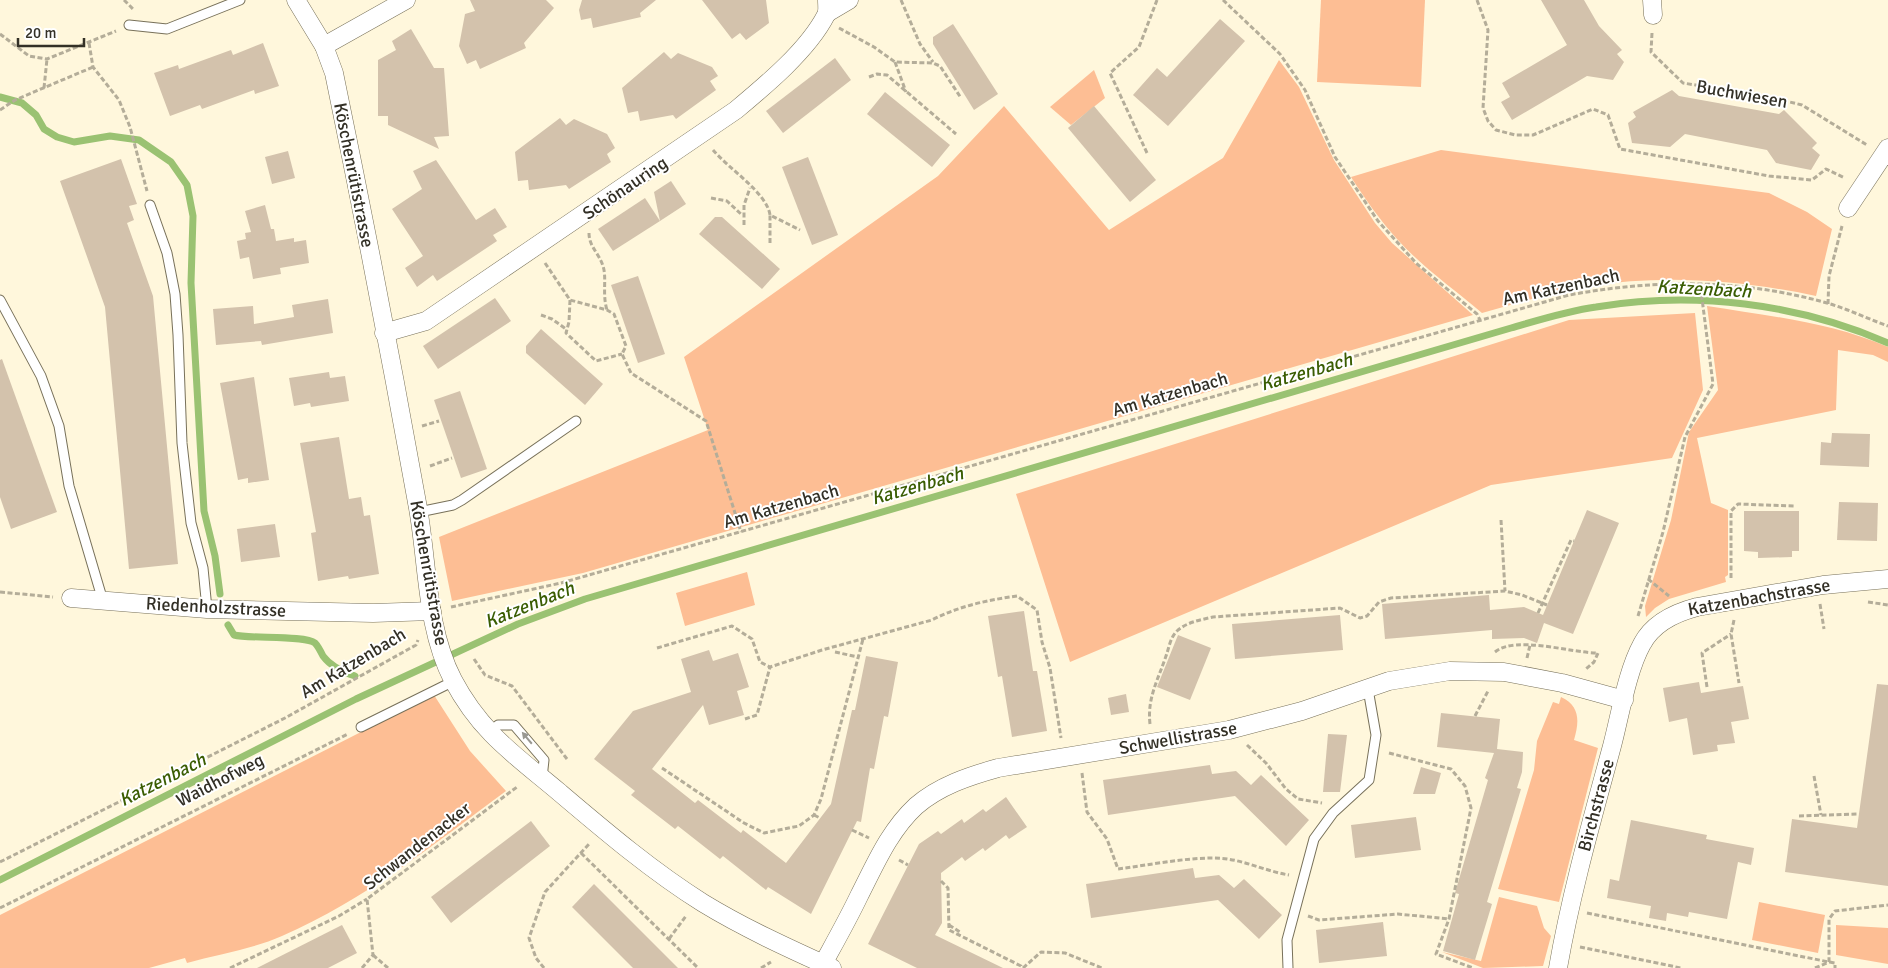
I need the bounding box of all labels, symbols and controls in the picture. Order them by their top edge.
scale bar [18,15,84,47]
text: 20 m [25,24,56,42]
street label: Buchwiesen [1695,75,1789,113]
street label: Köschenrütistrasse [329,101,379,249]
street label: Schönauring [578,152,672,224]
street label: Am Katzenbach [1501,264,1621,310]
water label: Katzenbach [1656,275,1752,303]
water label: Katzenbach [1257,347,1356,397]
street label: Am Katzenbach [1110,367,1230,421]
water label: Katzenbach [868,461,967,511]
street label: Am Katzenbach [721,479,841,533]
street label: Köschenrütistrasse [405,499,453,647]
street label: Katzenbachstrasse [1686,574,1832,620]
water label: Katzenbach [481,576,578,634]
street label: Riedenholzstrasse [145,592,287,622]
street label: Am Katzenbach [296,623,410,703]
street label: Schwellistrasse [1117,717,1239,759]
one-way arrow [522,732,533,745]
water label: Katzenbach [115,747,211,812]
street label: Waidhofweg [173,749,267,811]
street label: Birchstrasse [1573,756,1619,854]
street label: Schwandenacker [359,797,475,895]

